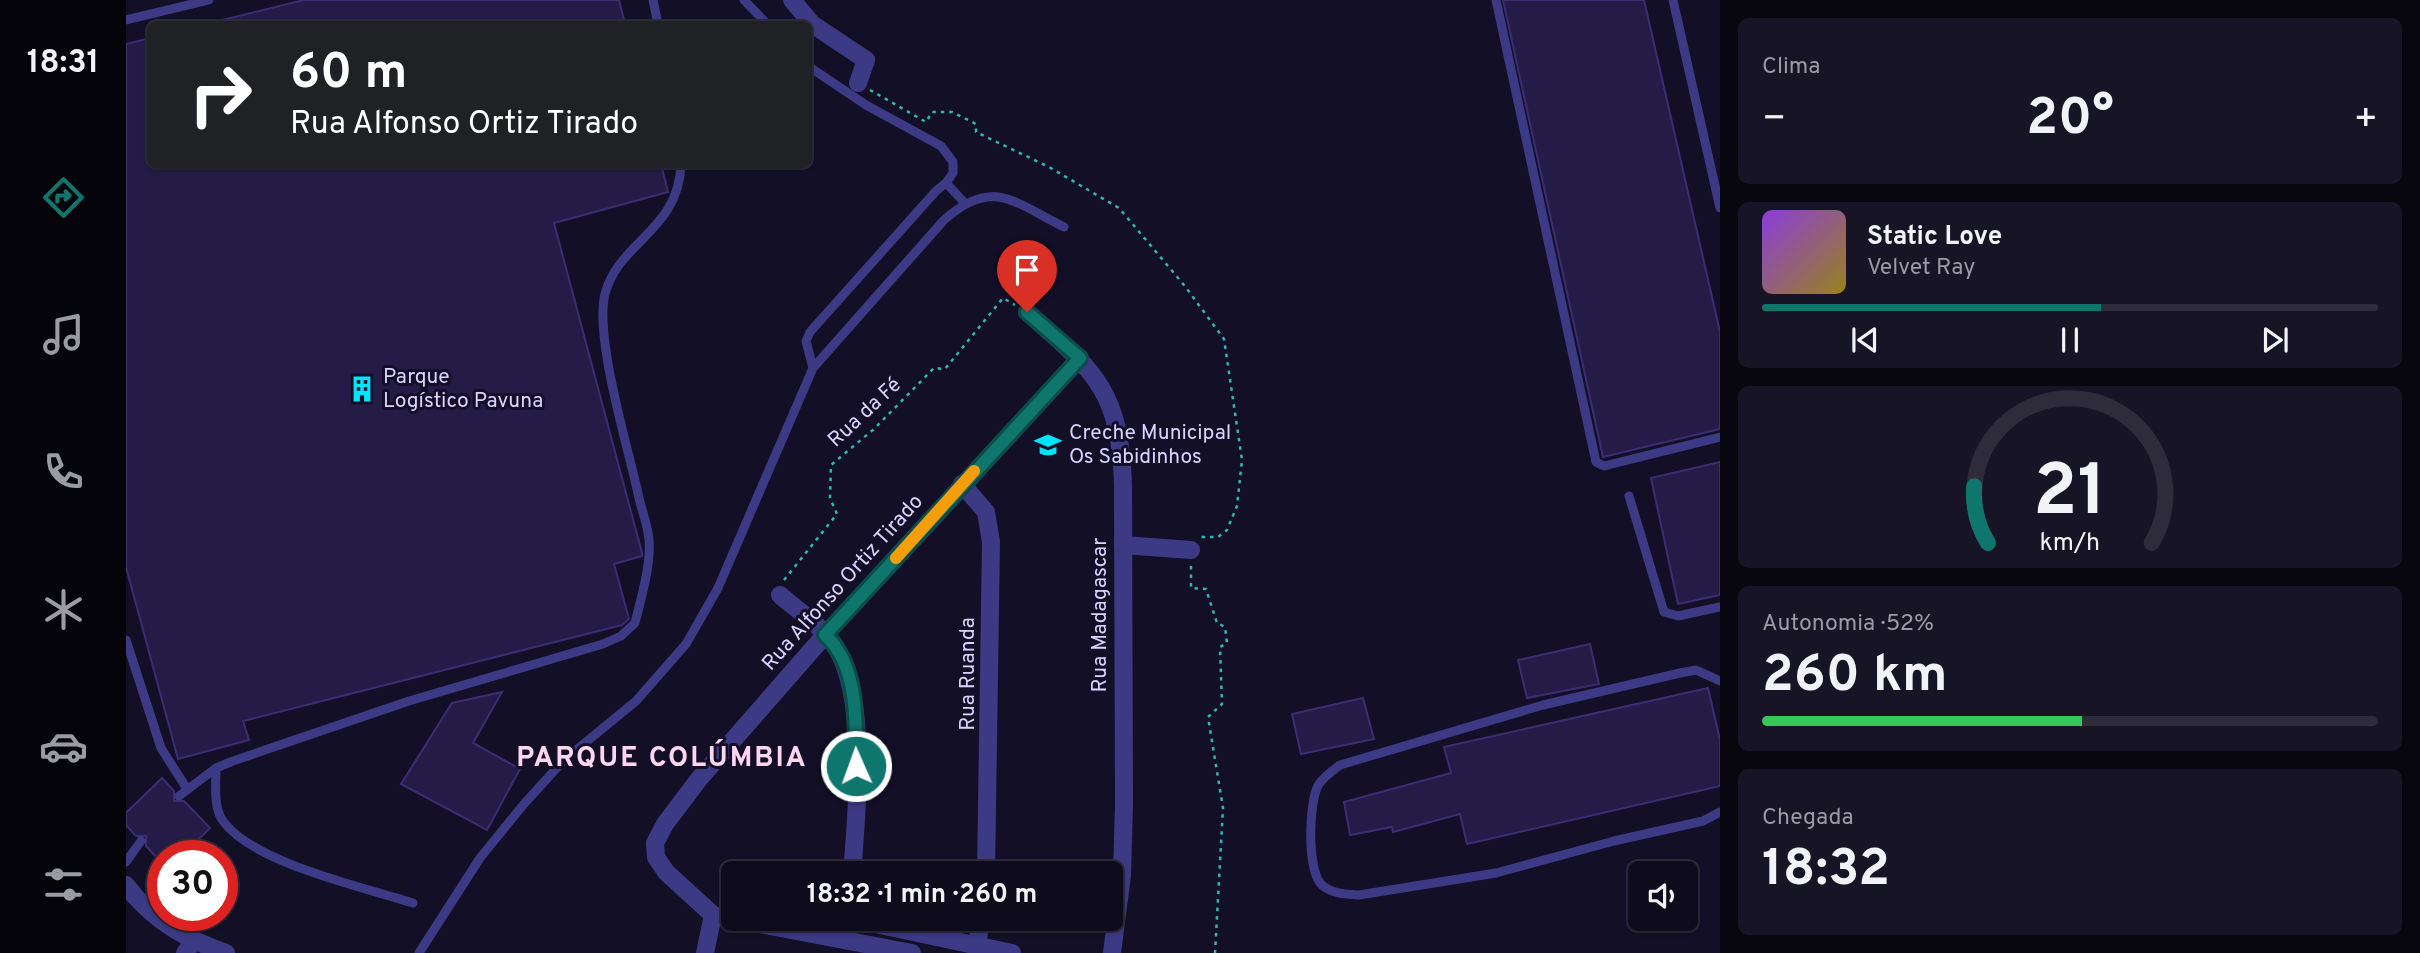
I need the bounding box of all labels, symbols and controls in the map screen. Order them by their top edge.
text: 18:31 [27,44,99,84]
text: 60 m [290,44,408,106]
icon: right [175,49,266,140]
text: Clima [1762,53,1820,82]
text: 20° [2026,87,2114,153]
text: − [1762,96,1787,145]
text: + [2353,96,2378,145]
text: Rua Alfonso Ortiz Tirado [290,105,638,145]
icon: directions [39,173,88,222]
text: Static Love [1867,221,2002,254]
pin [997,240,1057,312]
icon: arrive [1008,251,1046,289]
text: Velvet Ray [1867,254,1975,283]
icon: music [39,310,88,359]
icon: previous [1846,321,1884,359]
icon: pause [2051,321,2089,359]
icon: next [2256,321,2294,359]
place label: Parque Logístico Pavuna [383,364,543,415]
street label: Rua da Fé [823,372,907,454]
building icon: Parque Logístico Pavuna [347,374,377,404]
place label: Creche Municipal Os Sabidinhos [1069,420,1231,471]
school or university icon: Creche Municipal Os Sabidinhos [1033,430,1063,460]
icon: phone [39,447,88,496]
text: 21 [2033,449,2107,541]
street label: Rua Alfonso Ortiz Tirado [757,489,929,677]
text: km/h [2040,527,2100,559]
street label: Rua Madagascar [1087,538,1114,692]
icon: climate [39,585,88,634]
text: Autonomia · 52% [1762,610,1934,639]
street label: Rua Ruanda [955,617,982,731]
text: 260 km [1762,644,1948,710]
icon: car [39,722,88,771]
position arrow [819,729,893,803]
district label: PARQUE COLÚMBIA [516,739,808,777]
text: Chegada [1762,804,1854,833]
text: 18:32 [1762,838,1890,904]
speed limit sign: 30 [147,840,238,931]
icon: filters [39,860,88,909]
map controls [1628,861,1698,931]
button: sound [1628,861,1698,931]
text: 18:32 · 1 min · 260 m [807,879,1037,912]

